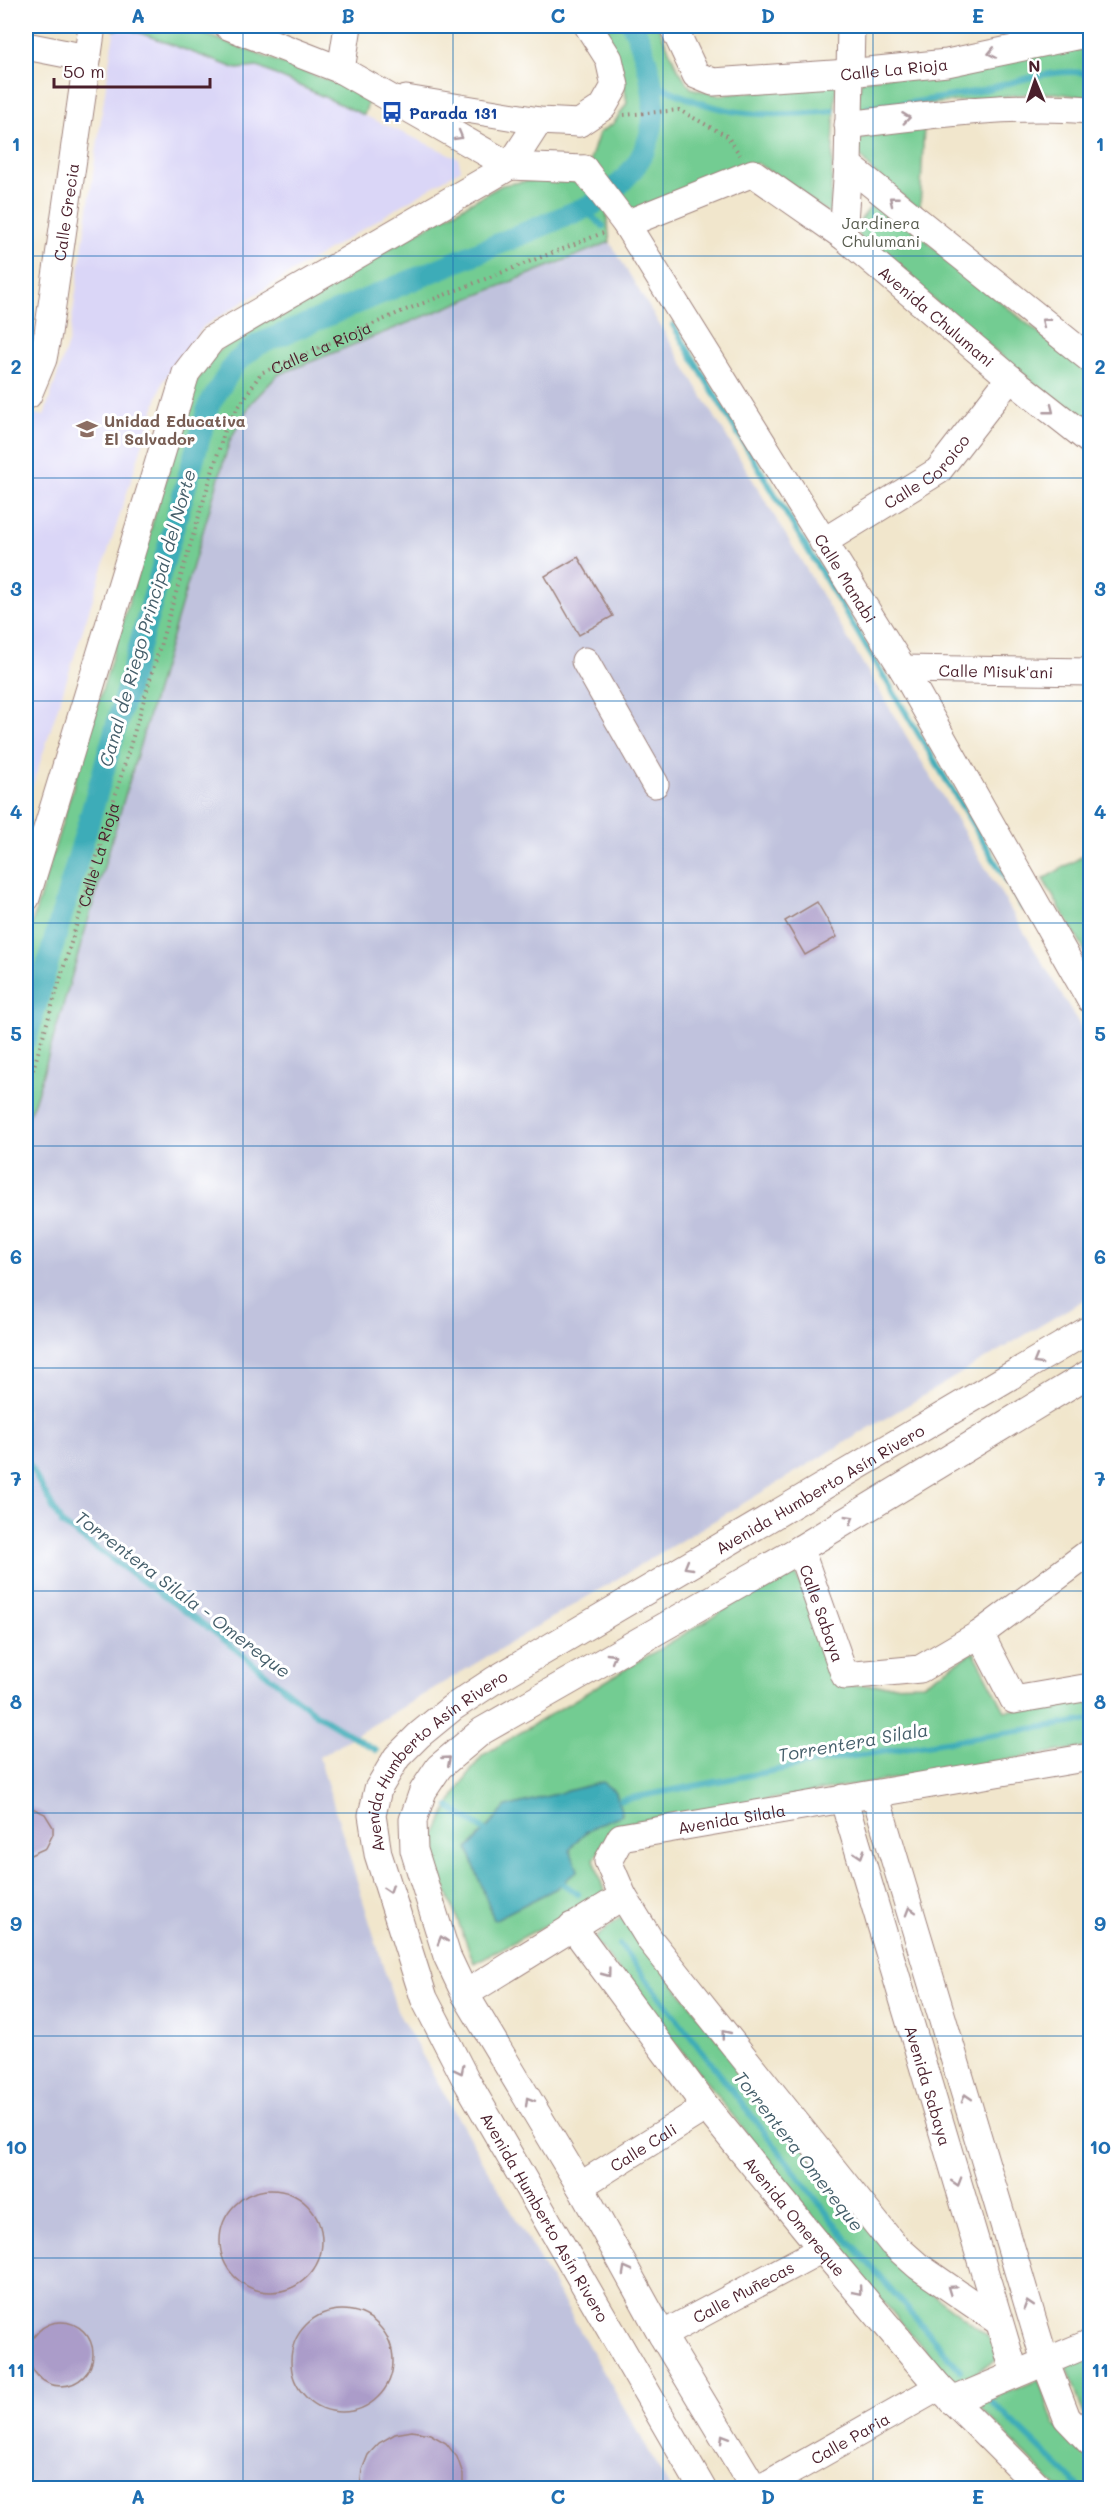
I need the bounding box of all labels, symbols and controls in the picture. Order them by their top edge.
text: A [131,2,145,28]
text: B [341,2,355,28]
text: C [551,2,566,28]
text: D [761,2,775,28]
text: E [972,2,984,28]
one-way arrow [987,46,997,59]
scale bar [54,51,210,89]
north arrow [1005,51,1065,111]
street label: Calle La Rioja [839,52,949,84]
text: N [1028,55,1041,76]
text: 50 m [63,59,105,83]
bus stop icon: Parada 131 [380,100,404,124]
place label: Parada 131 [409,102,497,123]
one-way arrow [902,112,911,125]
one-way arrow [453,129,463,141]
text: 1 [12,130,20,156]
text: 1 [1096,130,1104,156]
street label: Calle Grecia [48,162,83,262]
one-way arrow [888,197,899,208]
park label: Jardinera Chulumani [842,212,920,251]
street label: Avenida Chulumani [875,261,999,371]
street label: Calle La Rioja [267,316,374,378]
one-way arrow [1041,319,1052,330]
text: 2 [10,353,22,379]
text: 2 [1094,353,1106,379]
one-way arrow [1044,402,1055,413]
place label: Unidad Educativa El Salvador [104,410,246,449]
school or university icon: Unidad Educativa El Salvador [75,417,99,441]
street label: Calle Coroico [879,430,973,513]
water label: Canal de Riego Principal del Norte [93,467,201,769]
street label: Calle Manabi [811,529,882,626]
text: 3 [10,575,22,601]
text: 3 [1094,575,1106,601]
street label: Calle Misuk'ani [939,659,1053,682]
text: 4 [10,798,23,824]
text: 4 [1094,798,1107,824]
street label: Calle La Rioja [72,800,123,909]
text: 5 [10,1020,22,1046]
text: 5 [1094,1020,1106,1046]
text: 6 [10,1243,22,1269]
text: 6 [1094,1243,1106,1269]
one-way arrow [1033,1353,1043,1365]
street label: Avenida Humberto Asín Rivero [711,1419,928,1558]
text: 7 [10,1465,22,1491]
text: 7 [1094,1465,1106,1491]
water label: Torrentera Silala - Omereque [71,1505,295,1683]
one-way arrow [844,1514,854,1526]
one-way arrow [684,1559,694,1570]
street label: Calle Sabaya [796,1562,850,1665]
one-way arrow [606,1653,616,1664]
street label: Avenida Humberto Asín Rivero [362,1665,511,1854]
text: 8 [10,1688,22,1714]
text: 8 [1094,1688,1106,1714]
water label: Torrentera Silala [776,1717,930,1767]
one-way arrow [440,1756,451,1767]
street label: Avenida Silala [676,1799,787,1838]
one-way arrow [853,1848,865,1859]
one-way arrow [382,1883,394,1894]
one-way arrow [905,1907,917,1917]
text: 9 [10,1910,22,1936]
text: 9 [1094,1910,1106,1936]
one-way arrow [437,1935,449,1946]
one-way arrow [600,1967,611,1978]
street label: Avenida Sabaya [901,2023,957,2148]
one-way arrow [722,2030,733,2041]
one-way arrow [453,2063,465,2074]
water label: Torrentera Omereque [729,2066,869,2236]
one-way arrow [961,2093,973,2104]
one-way arrow [524,2097,536,2107]
street label: Avenida Humberto Asín Rivero [476,2109,614,2325]
street label: Calle Cali [605,2118,680,2175]
text: 10 [5,2133,27,2159]
text: 10 [1089,2133,1111,2159]
street label: Avenida Omereque [740,2152,851,2280]
one-way arrow [950,2176,962,2187]
street label: Calle Muñecas [689,2256,797,2327]
one-way arrow [622,2265,633,2276]
one-way arrow [851,2284,862,2295]
one-way arrow [946,2285,957,2296]
one-way arrow [1023,2300,1035,2311]
text: 11 [7,2356,25,2382]
text: 11 [1091,2356,1109,2382]
street label: Calle Paria [807,2407,893,2468]
one-way arrow [719,2434,731,2444]
text: A [131,2483,145,2509]
text: B [341,2483,355,2509]
text: C [551,2483,566,2509]
text: D [761,2483,775,2509]
text: E [972,2483,984,2509]

